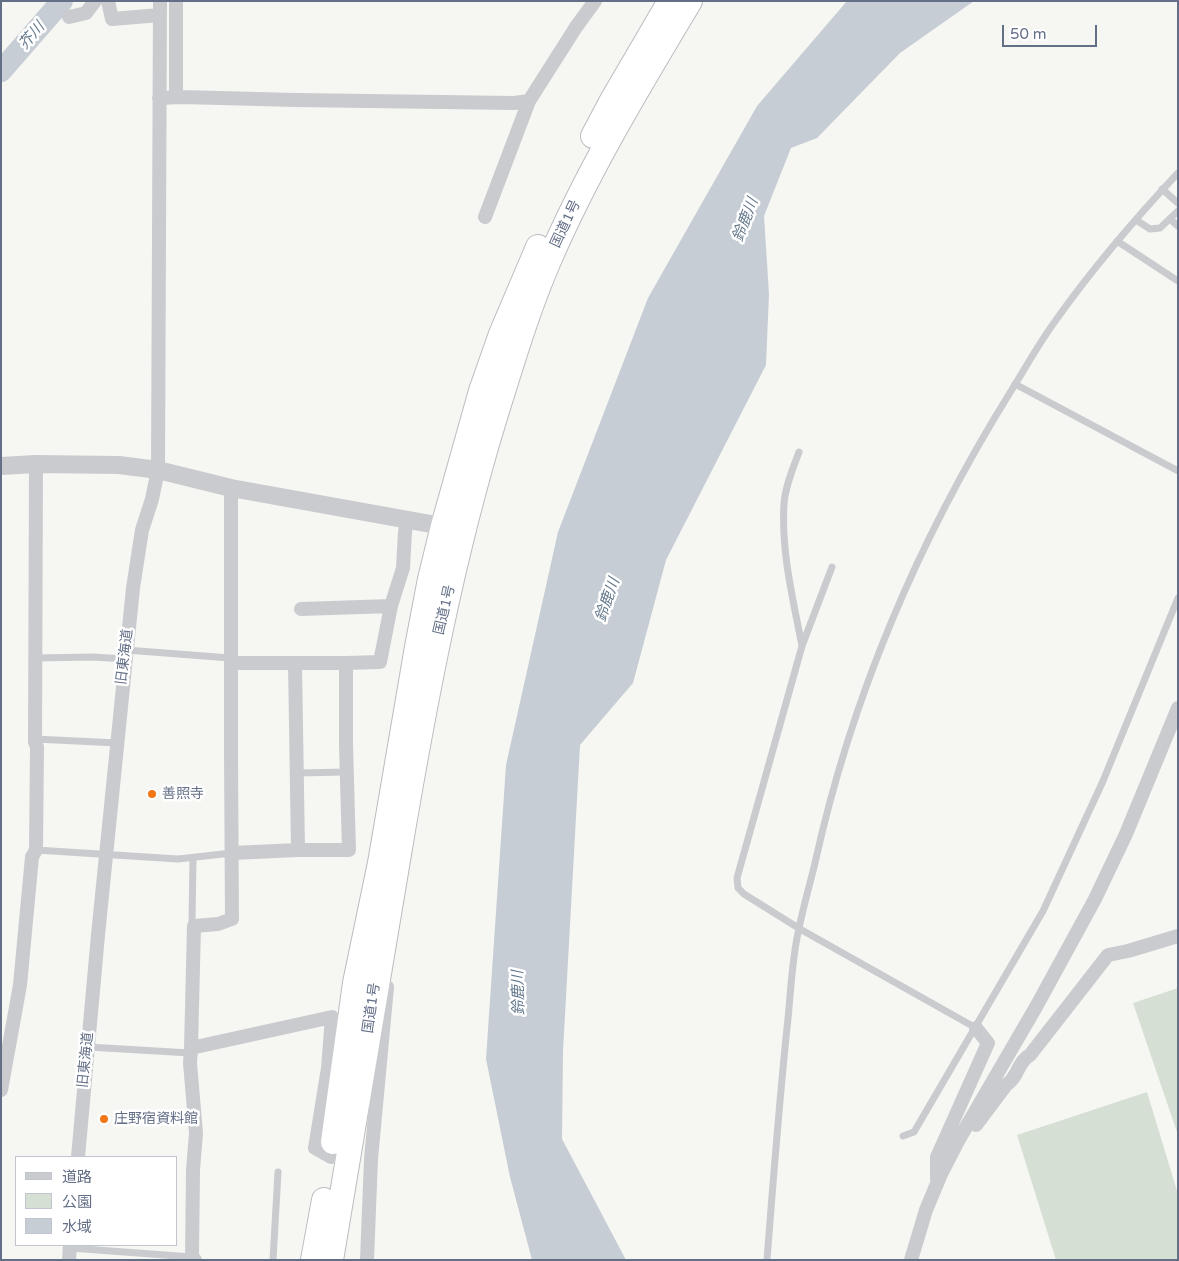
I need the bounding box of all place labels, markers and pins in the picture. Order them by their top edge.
place label: 善照寺 [162,786,204,802]
marker: 善照寺 [146,788,158,800]
place label: 庄野宿資料館 [114,1111,198,1127]
marker: 庄野宿資料館 [98,1113,110,1125]

